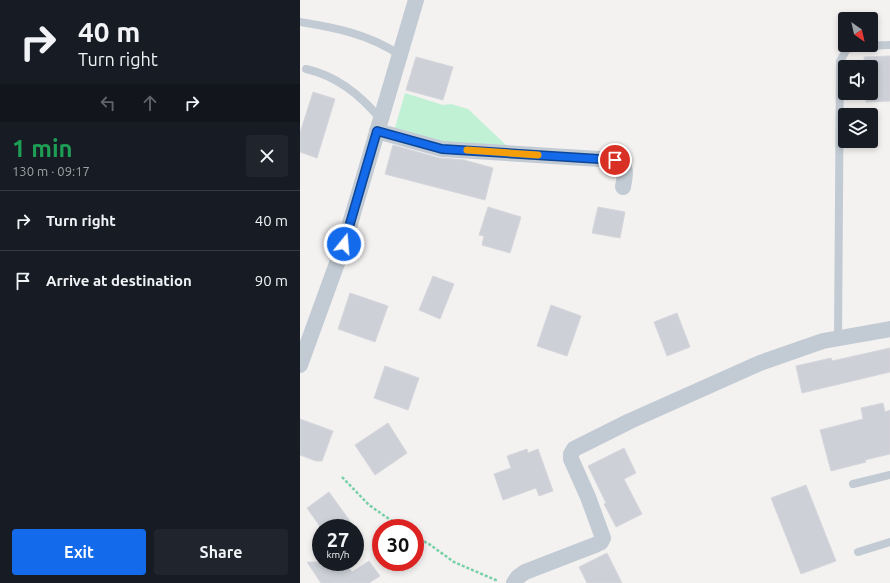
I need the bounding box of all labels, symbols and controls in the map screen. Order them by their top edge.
north arrow [838,12,878,52]
map controls [838,12,878,148]
icon: right [12,16,64,68]
text: 40 m [78,16,140,47]
text: Turn right [78,49,158,69]
button: sound [838,60,878,100]
icon: left [97,92,119,114]
icon: ahead [139,92,161,114]
icon: right [181,92,203,114]
button: layers [838,108,878,148]
text: 1 min [12,135,73,162]
button: close [246,135,288,177]
pin [598,143,632,177]
icon: arrive [604,149,626,171]
text: 130 m · 09:17 [12,164,90,178]
icon: right [12,210,34,232]
text: Turn right [46,212,116,229]
text: 40 m [255,212,288,229]
position arrow [323,223,365,265]
icon: arrive [12,270,34,292]
text: Arrive at destination [46,272,192,289]
text: 90 m [255,272,288,289]
speed limit sign: 30 [372,519,424,571]
text: 27 [327,528,349,551]
button: Exit [12,529,146,575]
button: Share [154,529,288,575]
text: km/h [326,549,350,560]

